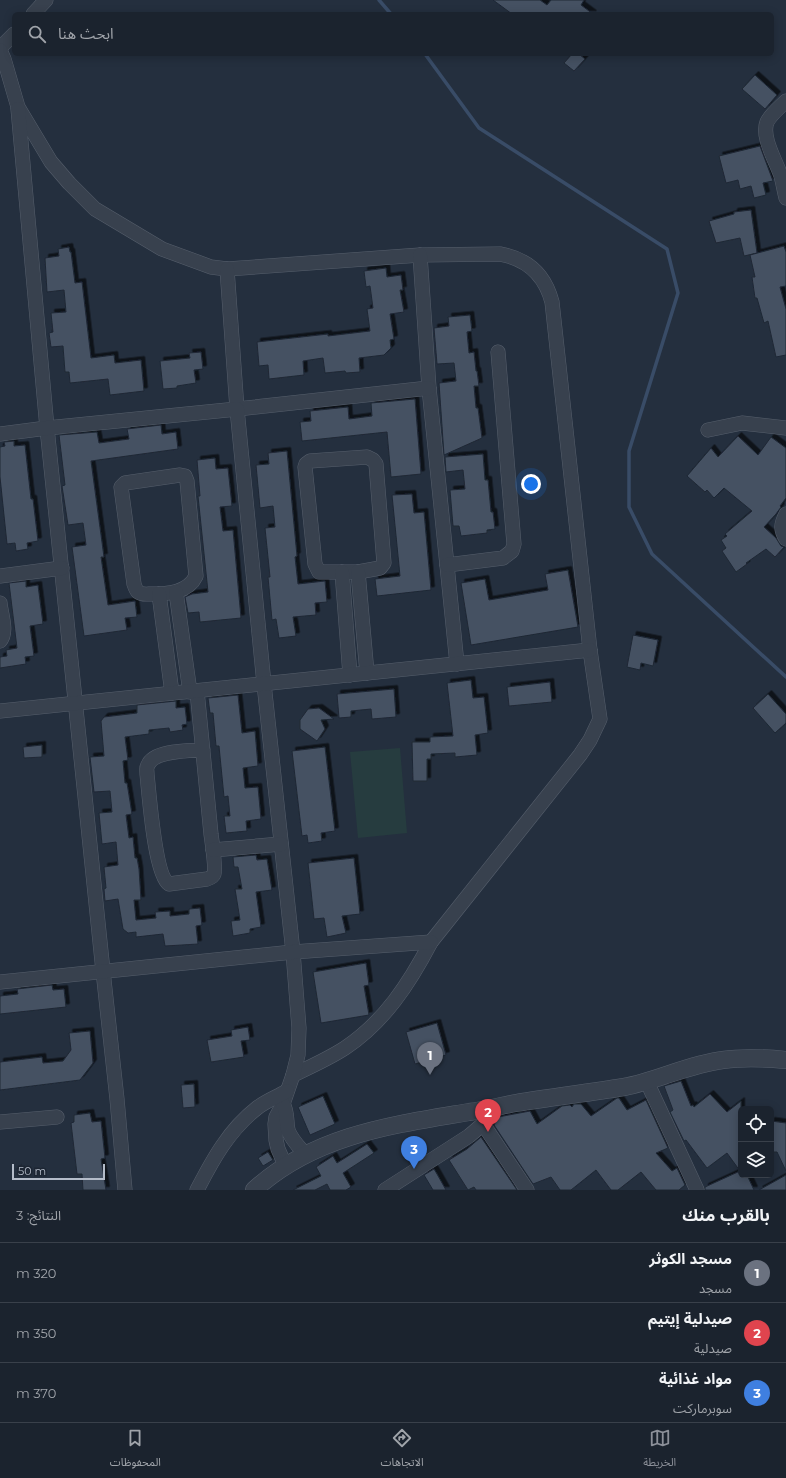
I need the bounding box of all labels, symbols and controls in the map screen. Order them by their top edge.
search box [12,12,774,56]
icon: search [26,23,48,45]
text: ابحث هنا [58,24,114,43]
your location [521,474,541,494]
pin: 1 [417,1042,443,1075]
pin: 2 [475,1099,501,1132]
map controls [738,1106,774,1178]
button: locate [738,1106,774,1142]
pin: 3 [401,1136,427,1169]
button: layers [738,1142,774,1178]
scale bar [12,1162,105,1181]
text: 50 m [18,1164,46,1178]
text: بالقرب منك [682,1205,770,1225]
text: النتائج: 3 [16,1207,61,1223]
text: مسجد الكوثر [649,1249,732,1268]
text: 320 m [16,1265,56,1281]
text: 1 [754,1265,760,1281]
text: مسجد [699,1280,732,1296]
text: صيدلية إيتيم [648,1309,732,1328]
text: 350 m [16,1325,56,1341]
text: 2 [753,1325,761,1341]
text: صيدلية [694,1340,732,1356]
text: مواد غذائية [659,1369,732,1388]
text: 370 m [16,1385,56,1401]
text: 3 [753,1385,761,1401]
text: سوبرماركت [673,1400,732,1416]
tab: المحفوظات [110,1427,161,1474]
tab: الاتجاهات [381,1427,424,1474]
tab: الخريطة [643,1427,676,1474]

